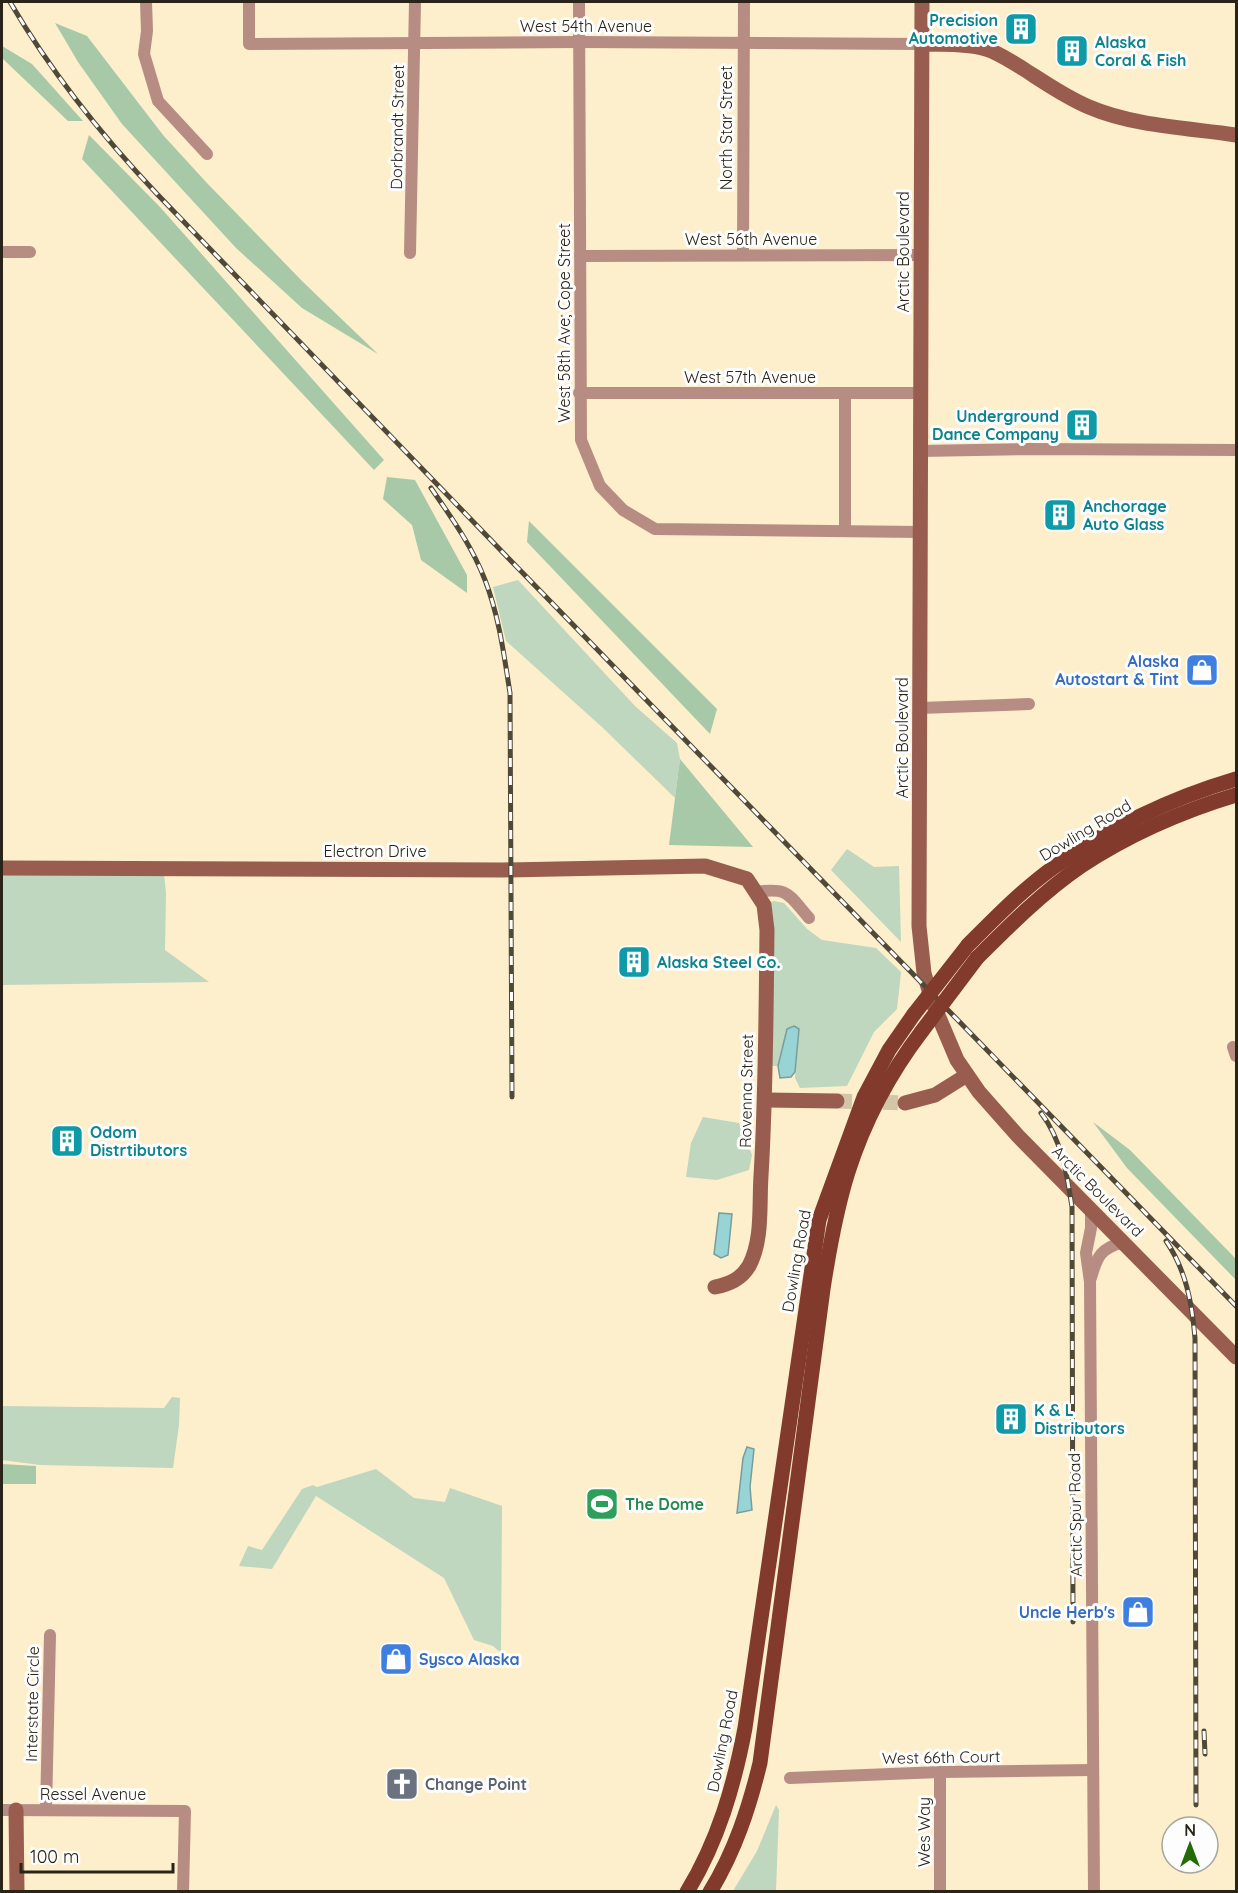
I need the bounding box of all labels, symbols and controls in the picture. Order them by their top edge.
place label: Precision Automotive [909,10,998,48]
building icon: Precision Automotive [1003,11,1039,47]
street label: West 54th Avenue [520,16,652,36]
place label: Alaska Coral & Fish [1095,32,1186,70]
building icon: Alaska Coral & Fish [1054,33,1090,69]
street label: Dorbrandt Street [386,64,408,190]
street label: North Star Street [716,66,736,190]
street label: Arctic Boulevard [893,191,913,313]
street label: West 58th Ave; Cope Street [554,223,574,423]
street label: West 56th Avenue [685,229,817,249]
street label: West 57th Avenue [684,367,816,387]
place label: Underground Dance Company [932,406,1059,444]
building icon: Underground Dance Company [1064,407,1100,443]
place label: Anchorage Auto Glass [1083,496,1167,534]
building icon: Anchorage Auto Glass [1042,497,1078,533]
place label: Alaska Autostart & Tint [1055,651,1179,689]
shop icon: Alaska Autostart & Tint [1184,652,1220,688]
street label: Arctic Boulevard [892,677,912,799]
street label: Dowling Road [1035,795,1135,865]
street label: Electron Drive [324,841,426,861]
building icon: Alaska Steel Co. [616,944,652,980]
place label: Alaska Steel Co. [657,952,781,972]
street label: Rovenna Street [735,1034,757,1148]
place label: Odom Distrtibutors [90,1122,188,1160]
building icon: Odom Distrtibutors [49,1123,85,1159]
street label: Arctic Boulevard [1048,1141,1148,1241]
street label: Dowling Road [777,1208,815,1314]
place label: K & L Distributors [1034,1400,1125,1438]
building icon: K & L Distributors [993,1401,1029,1437]
street label: Arctic Spur Road [1064,1453,1086,1577]
sports icon: The Dome [584,1486,620,1522]
place label: The Dome [625,1494,704,1514]
shop icon: Uncle Herb's [1120,1594,1156,1630]
place label: Uncle Herb's [1019,1602,1115,1622]
shop icon: Sysco Alaska [378,1641,414,1677]
street label: Interstate Circle [21,1646,43,1762]
place label: Sysco Alaska [419,1649,520,1669]
street label: Dowling Road [702,1688,742,1794]
street label: West 66th Court [882,1746,1000,1768]
church icon: Change Point [384,1766,420,1802]
place label: Change Point [425,1774,527,1794]
street label: Ressel Avenue [40,1784,146,1804]
street label: Wes Way [914,1797,934,1867]
north arrow [1160,1815,1220,1875]
text: N [1184,1820,1196,1840]
scale bar [21,1836,172,1874]
text: 100 m [30,1845,79,1868]

